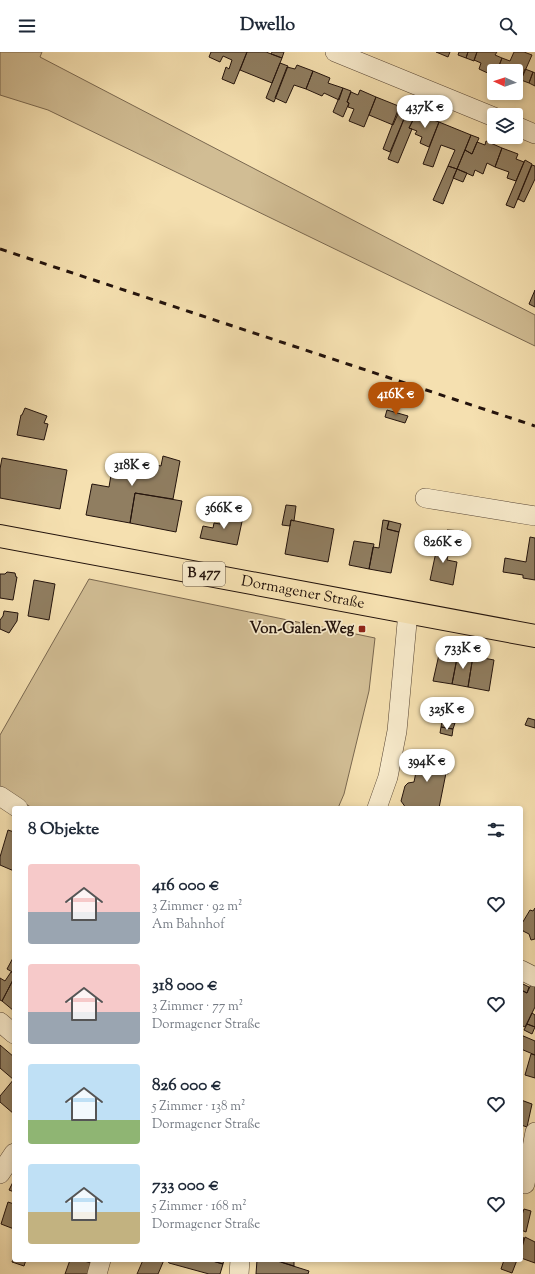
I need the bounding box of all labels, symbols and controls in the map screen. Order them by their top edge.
text: Dwello [240,13,295,39]
icon: menu [16,15,38,37]
icon: search [497,15,519,37]
north arrow [487,64,523,100]
map controls [487,64,523,144]
pin: 437K € [392,95,458,129]
text: 437K € [406,99,444,117]
button: layers [487,108,523,144]
pin: 416K € [363,382,429,416]
text: 416K € [377,386,415,404]
pin: 318K € [99,453,165,487]
text: 318K € [114,457,150,475]
pin: 366K € [191,496,257,530]
text: 366K € [205,500,243,518]
pin: 826K € [410,530,476,564]
text: 826K € [423,534,463,552]
road number: B 477 [183,562,225,586]
street label: Dormagener Straße [239,571,366,614]
place label: Von-Galen-Weg [250,619,355,640]
marker: Von-Galen-Weg [357,624,367,634]
pin: 733K € [430,636,496,670]
text: 733K € [444,640,482,658]
pin: 325K € [414,697,480,731]
text: 325K € [429,701,465,719]
pin: 394K € [394,749,460,783]
text: 394K € [408,753,446,771]
text: 8 Objekte [28,818,99,842]
icon: filters [485,819,507,841]
text: 416 000 € [152,874,219,898]
icon: home [60,880,108,928]
icon: heart [485,893,507,915]
text: 3 Zimmer · 92 m² [152,898,242,916]
text: Am Bahnhof [152,916,225,934]
text: 318 000 € [152,974,218,998]
icon: home [60,980,108,1028]
icon: heart [485,993,507,1015]
text: 3 Zimmer · 77 m² [152,998,243,1016]
text: Dormagener Straße [152,1016,260,1034]
text: 826 000 € [152,1074,221,1098]
icon: home [60,1080,108,1128]
icon: heart [485,1093,507,1115]
text: 5 Zimmer · 138 m² [152,1098,245,1116]
text: Dormagener Straße [152,1116,260,1134]
text: 733 000 € [152,1174,219,1198]
icon: home [60,1180,108,1228]
icon: heart [485,1193,507,1215]
text: 5 Zimmer · 168 m² [152,1198,247,1216]
text: Dormagener Straße [152,1216,260,1234]

